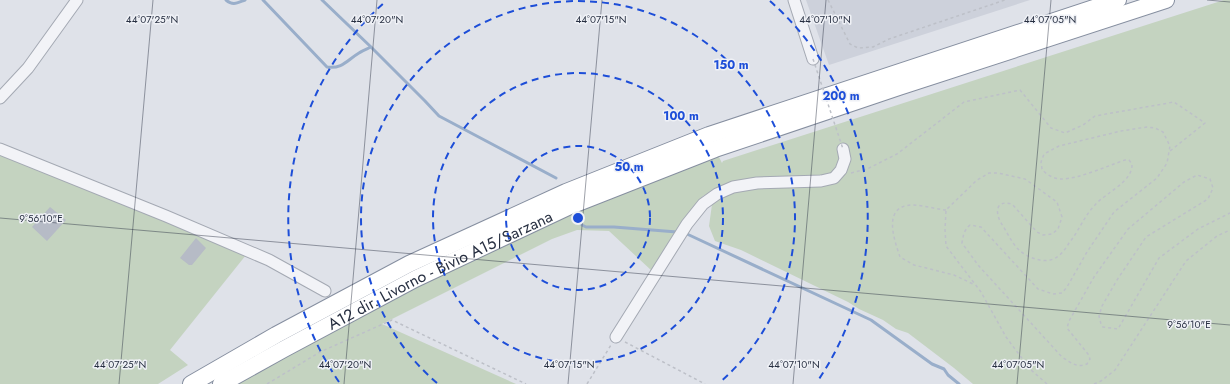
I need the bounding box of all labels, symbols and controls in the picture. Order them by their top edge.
text: 44°07'25"N [126,12,178,27]
text: 44°07'20"N [351,12,403,27]
text: 44°07'15"N [575,12,627,27]
text: 44°07'10"N [799,12,851,27]
text: 44°07'05"N [1024,12,1076,27]
text: 150 m [713,56,749,74]
text: 200 m [822,87,860,105]
text: 100 m [663,107,699,125]
text: 50 m [614,158,644,176]
street label: A12 dir. Livorno - Bivio A15/Sarzana [323,204,556,335]
text: 9°56'10"E [19,211,63,226]
centre of rings [571,211,585,225]
text: 9°56'10"E [1167,317,1211,332]
text: 44°07'25"N [94,357,146,372]
text: 44°07'20"N [319,357,371,372]
text: 44°07'15"N [543,357,595,372]
text: 44°07'10"N [768,357,820,372]
text: 44°07'05"N [992,357,1044,372]

